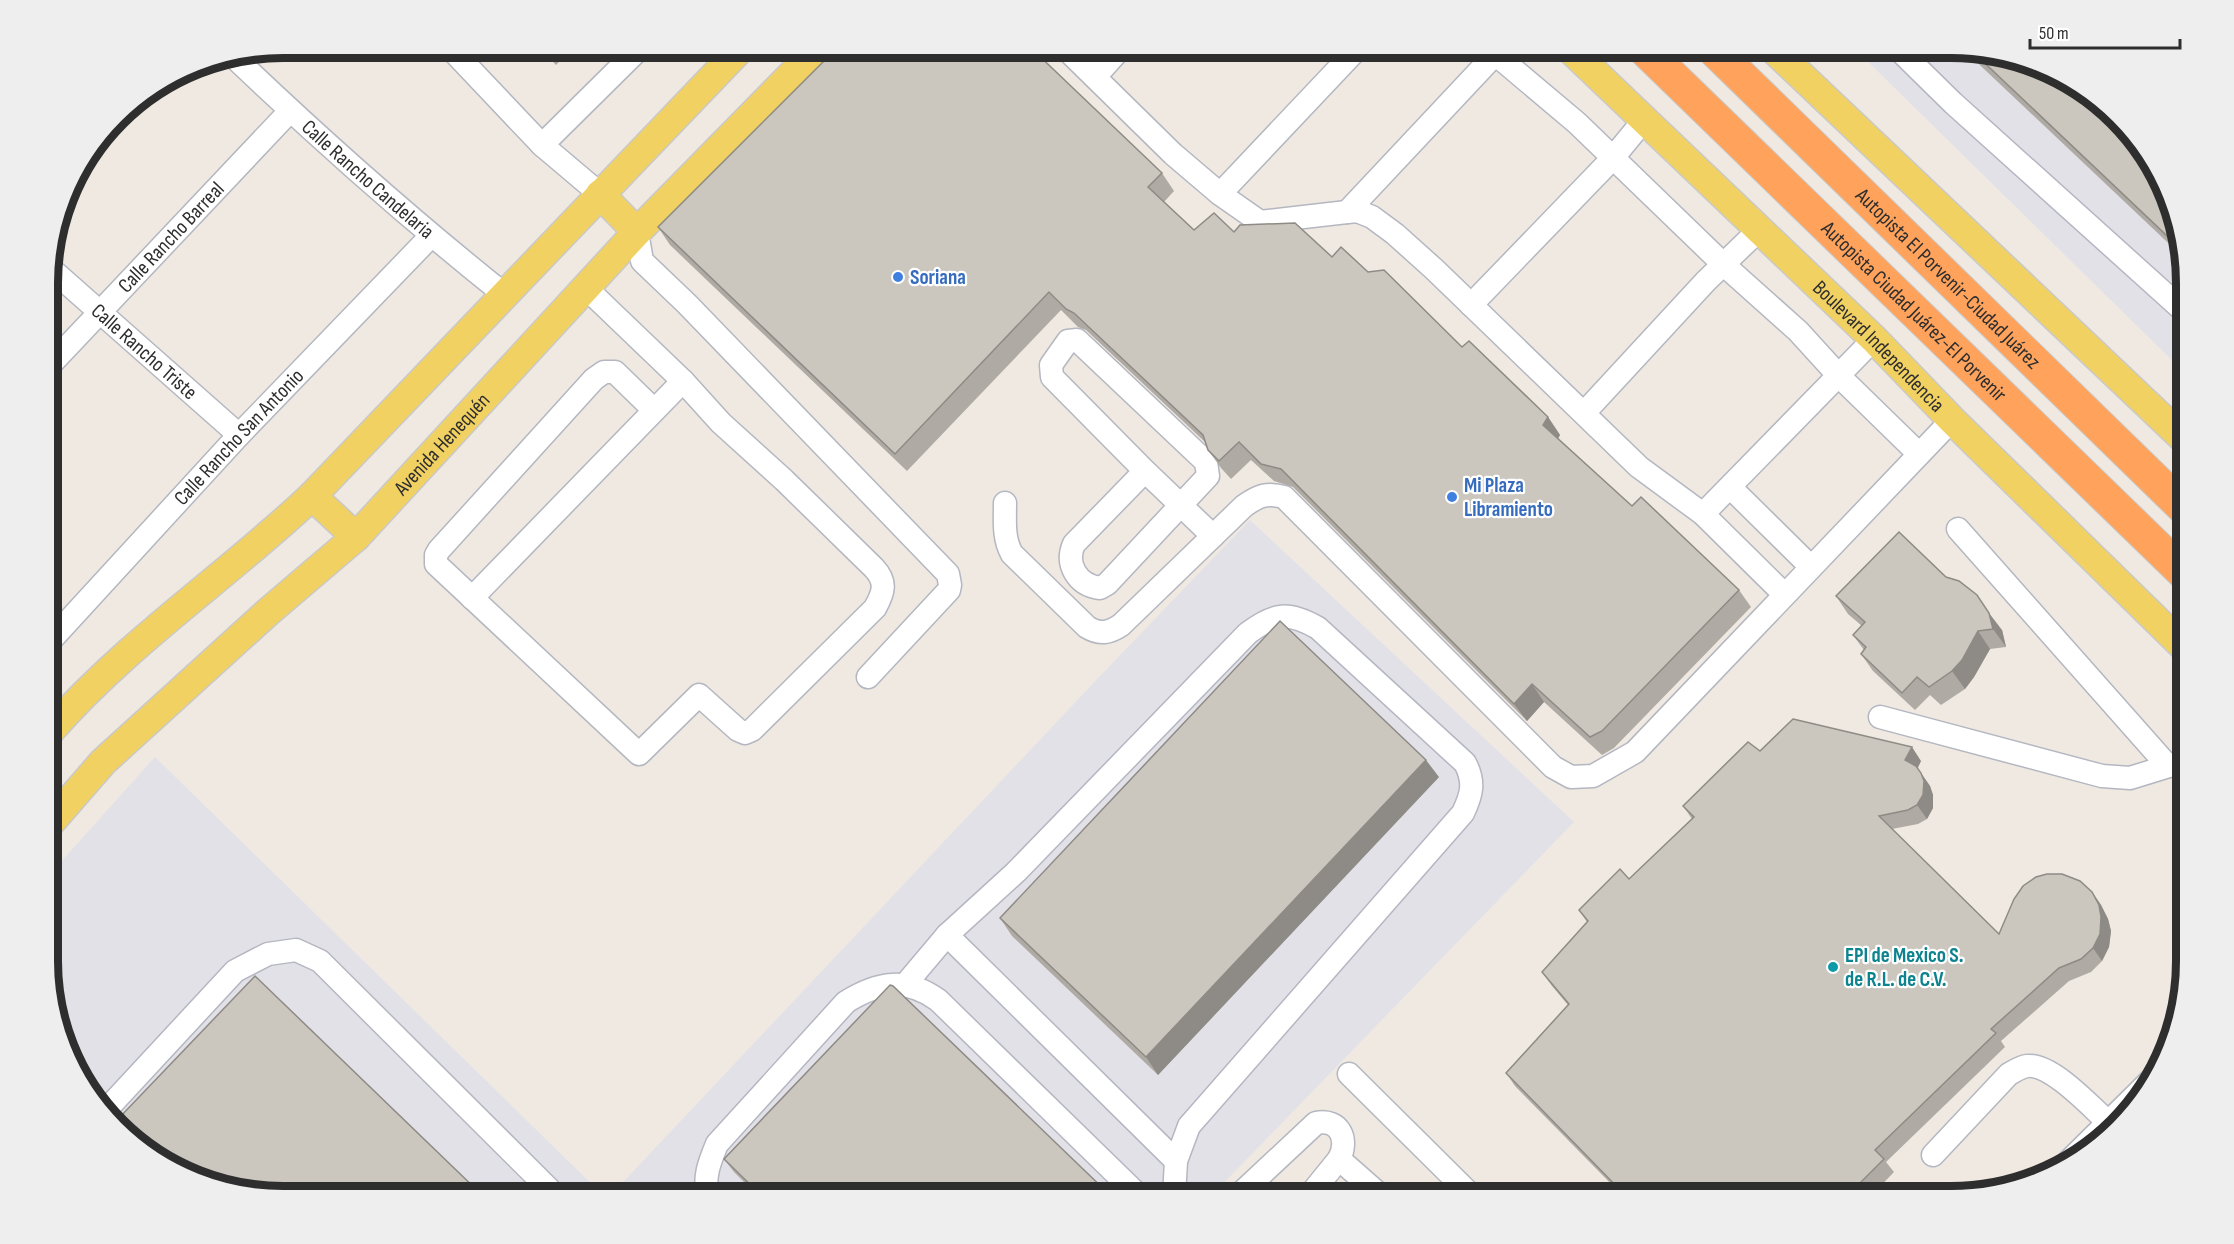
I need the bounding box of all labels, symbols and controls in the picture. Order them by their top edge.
scale bar [2030,12,2180,50]
text: 50 m [2039,23,2069,44]
street label: Calle Rancho Candelaria [297,114,439,244]
street label: Calle Rancho Barreal [113,176,229,298]
street label: Autopista El Porvenir-Ciudad Juárez [1850,182,2046,374]
street label: Autopista Ciudad Juárez-El Porvenir [1816,215,2012,407]
place label: Soriana [910,265,966,290]
marker: Soriana [891,270,905,284]
street label: Boulevard Independencia [1808,275,1950,417]
street label: Calle Rancho Triste [86,298,202,405]
street label: Calle Rancho San Antonio [169,363,309,510]
street label: Avenida Henequén [388,388,495,501]
place label: Mi Plaza Libramiento [1464,473,1553,522]
marker: Mi Plaza Libramiento [1445,490,1459,504]
place label: EPI de Mexico S. de R.L. de C.V. [1845,943,1963,992]
marker: EPI de Mexico S. de R.L. de C.V. [1826,960,1840,974]

